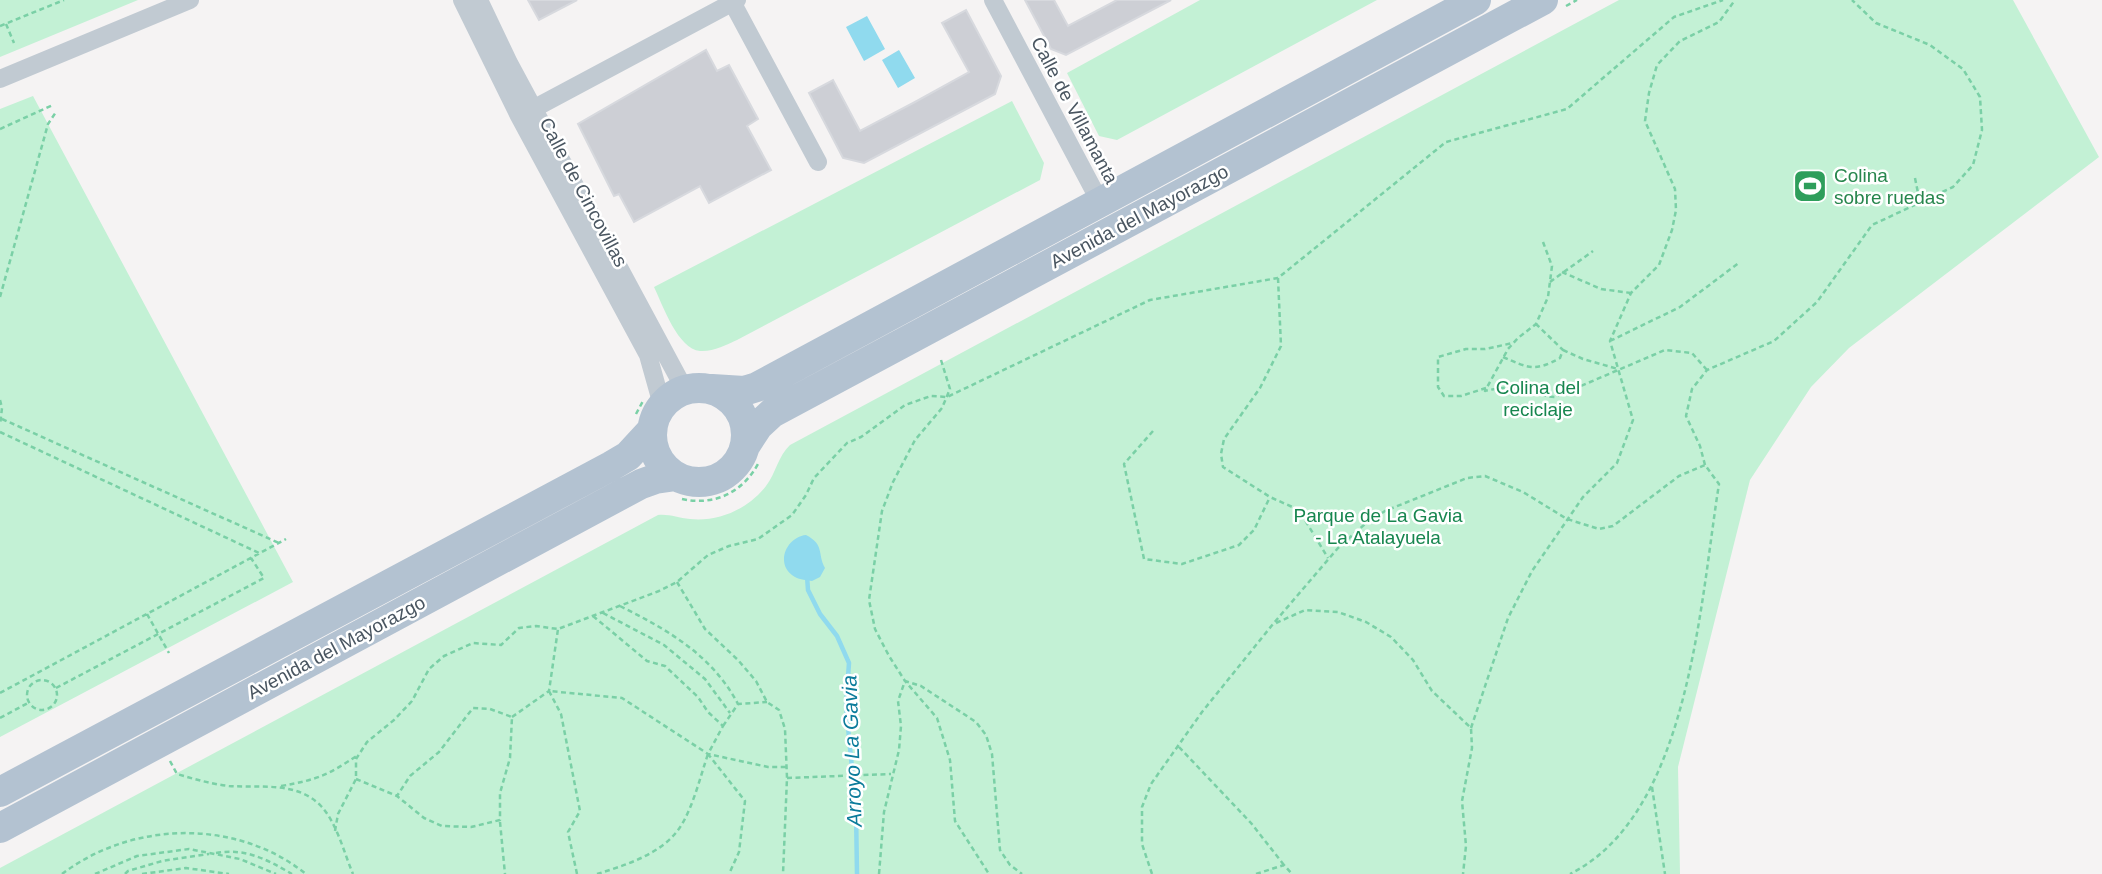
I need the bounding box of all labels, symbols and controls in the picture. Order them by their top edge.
street label: Calle de Villamanta [1027,33,1122,188]
street label: Calle de Cincovillas [535,114,632,270]
street label: Avenida del Mayorazgo [1047,161,1232,272]
place label: Colina sobre ruedas [1834,165,1945,208]
sports icon: Colina sobre ruedas [1791,167,1829,205]
park label: Colina del reciclaje [1496,377,1580,420]
park label: Parque de La Gavia - La Atalayuela [1293,505,1463,548]
street label: Avenida del Mayorazgo [244,592,429,703]
water label: Arroyo La Gavia [837,675,866,829]

